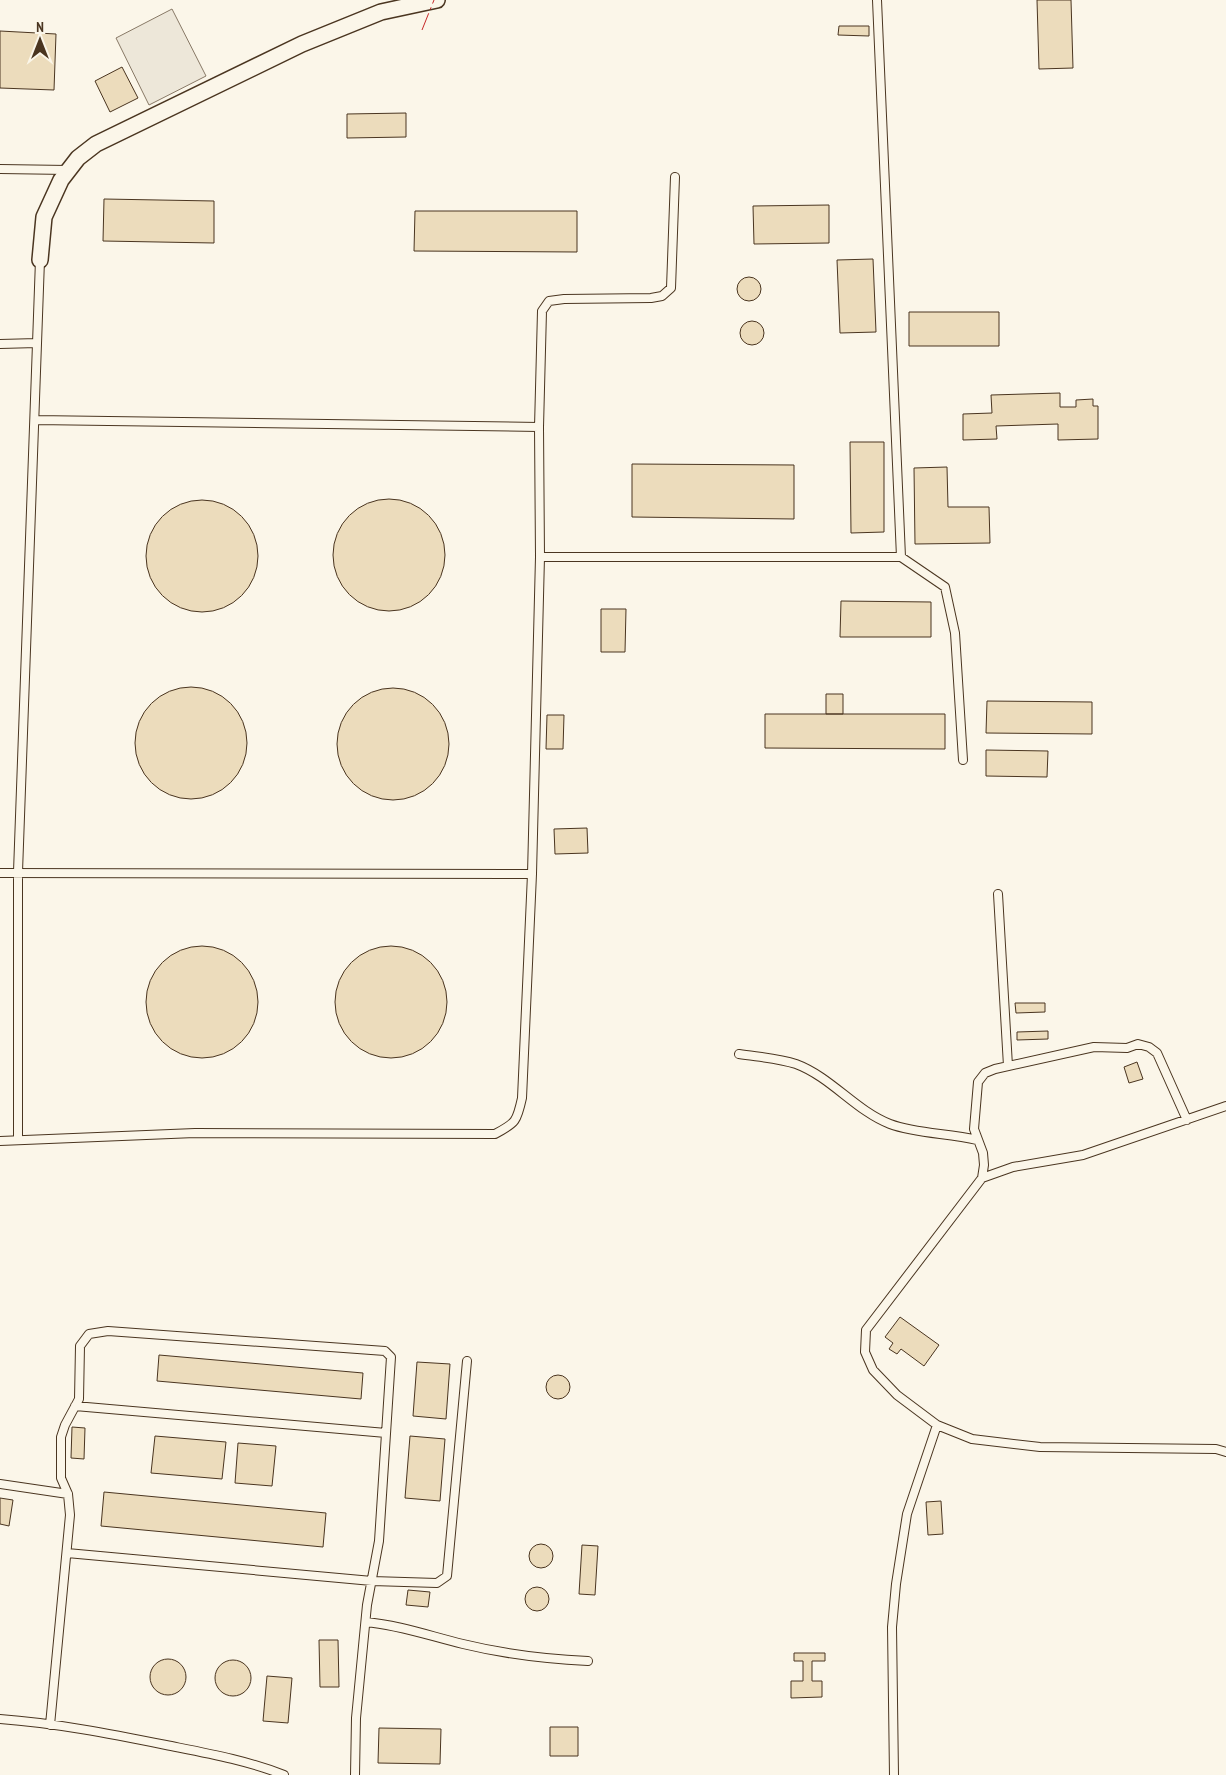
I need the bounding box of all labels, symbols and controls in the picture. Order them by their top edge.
north arrow [15,15,65,65]
text: N [36,18,44,36]

